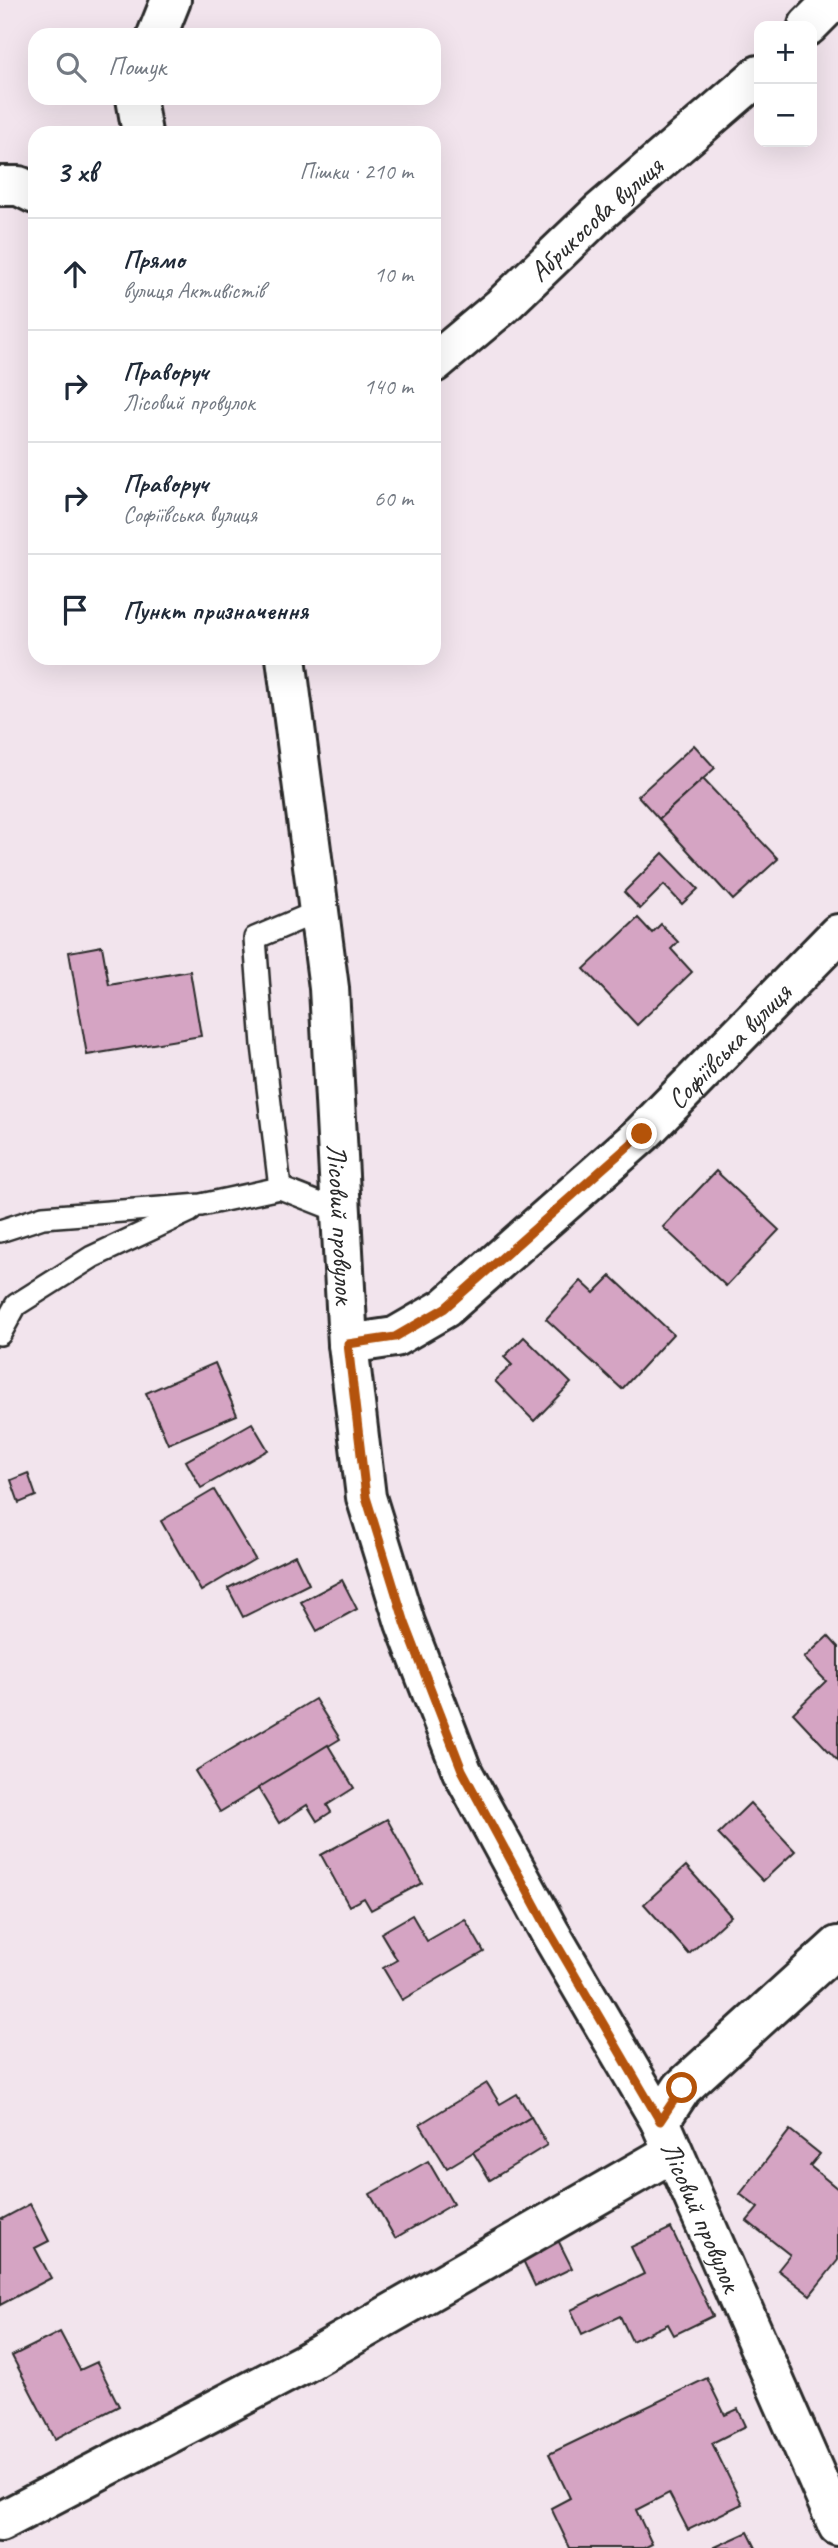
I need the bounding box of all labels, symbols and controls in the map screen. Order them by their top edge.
map controls [754,21,817,147]
button: + [754,21,817,84]
search box [28,28,441,105]
icon: search [52,48,90,86]
text: Пошук [108,50,166,83]
button: − [754,84,817,147]
street label: Абрикосова вулиця [521,148,671,289]
text: 3 хв [56,153,97,191]
text: Пішки · 210 m [299,157,413,186]
text: Прямо [123,243,185,276]
icon: ahead [56,255,94,293]
text: 10 m [374,260,413,289]
text: вулиця Активістів [123,276,264,305]
text: Праворуч [123,355,208,388]
icon: right [56,367,94,405]
text: 140 m [364,372,413,401]
text: Лісовий провулок [123,388,255,417]
text: Праворуч [123,467,208,500]
icon: right [56,479,94,517]
text: 60 m [374,484,413,513]
text: Софіївська вулиця [123,500,257,529]
icon: arrive [56,591,94,629]
text: Пункт призначення [123,594,308,627]
street label: Софіївська вулиця [659,974,799,1116]
route end [626,1118,657,1149]
street label: Лісовий провулок [320,1143,363,1308]
route start [666,2072,697,2103]
street label: Лісовий провулок [654,2136,751,2299]

